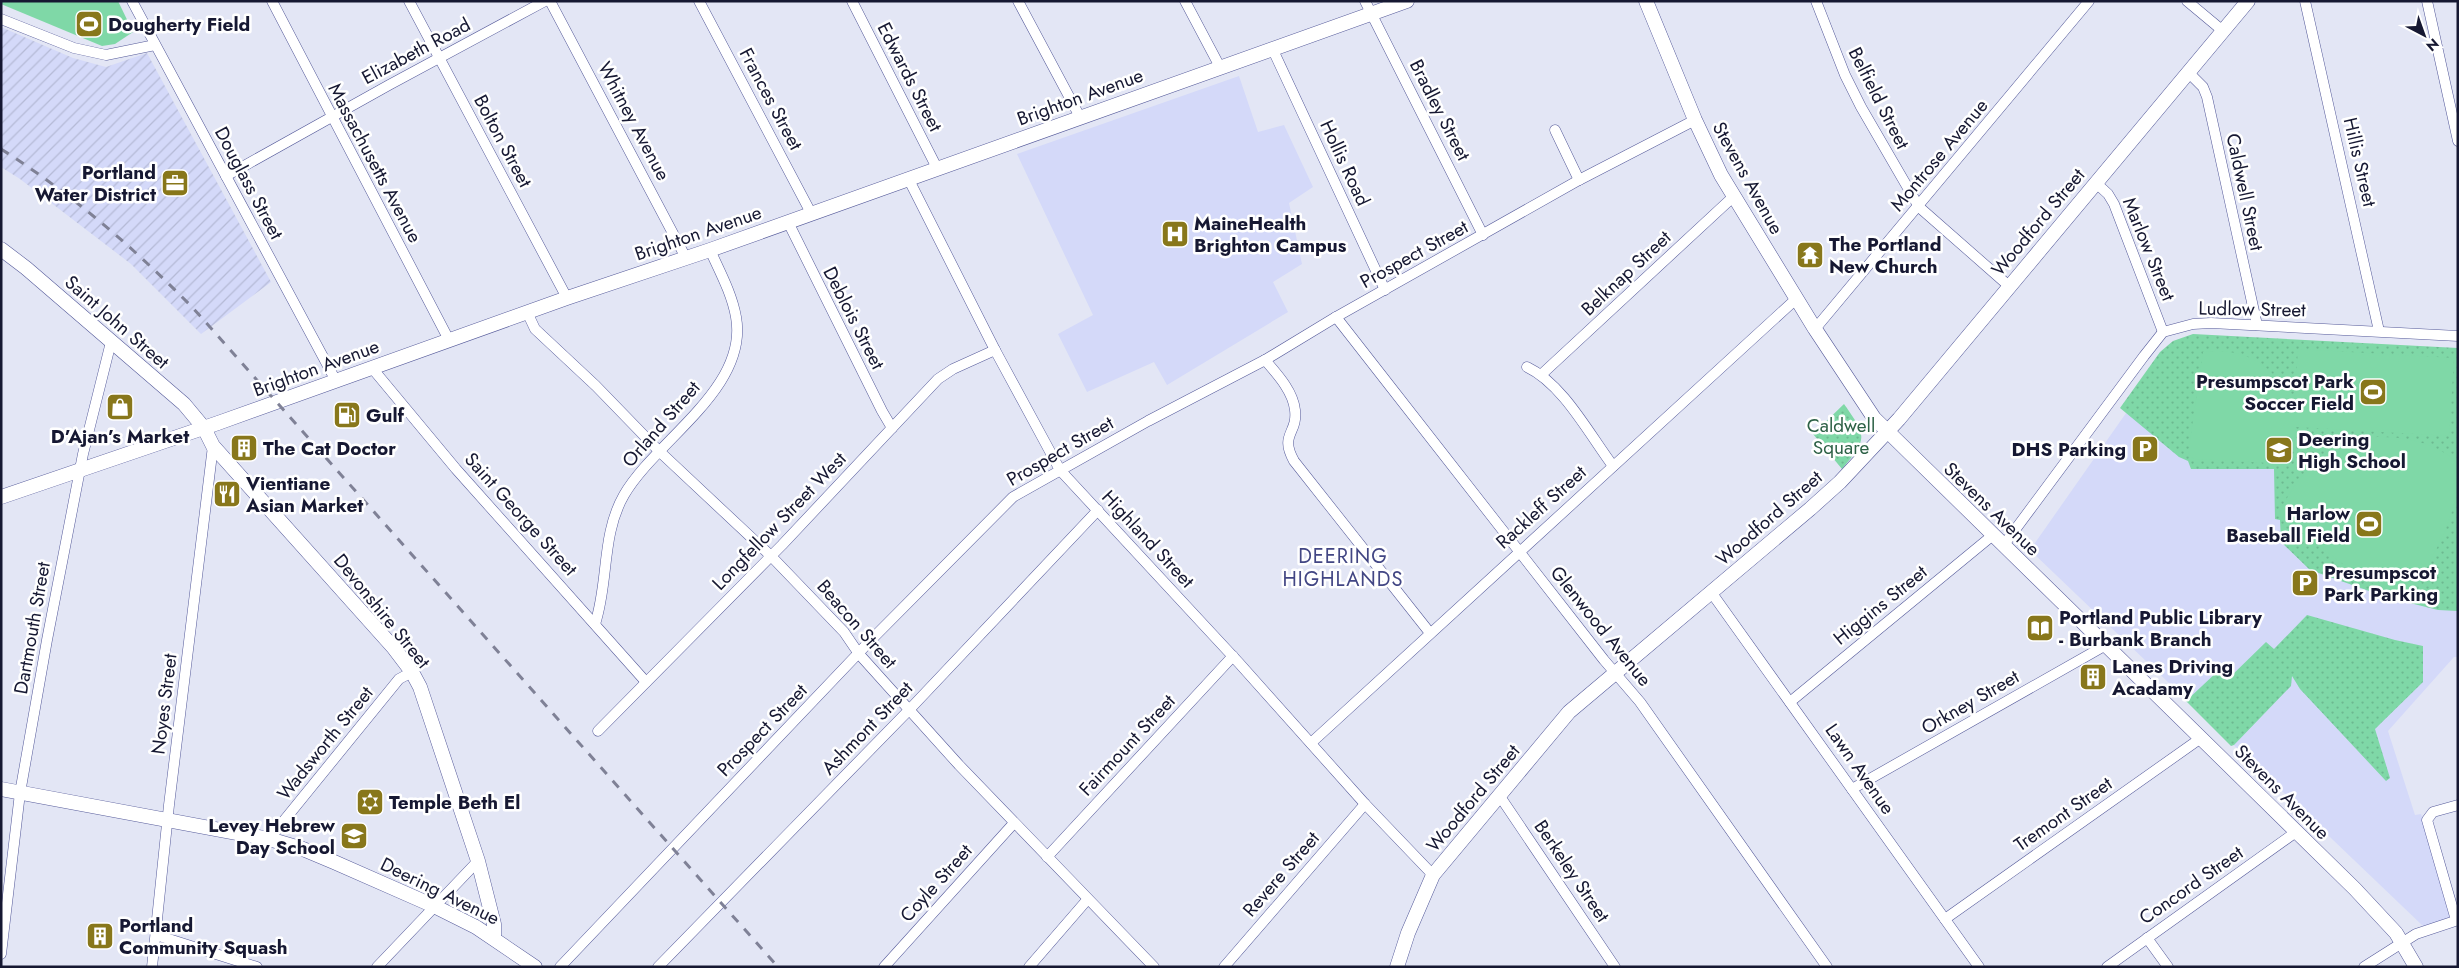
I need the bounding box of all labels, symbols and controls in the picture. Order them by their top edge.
sports icon: Dougherty Field [74,9,104,39]
north arrow [2399,10,2449,60]
place label: Dougherty Field [108,11,250,38]
street label: Elizabeth Road [357,11,475,91]
street label: Edwards Street [871,18,949,137]
text: N [2422,34,2443,56]
street label: Belfield Street [1842,42,1916,154]
street label: Frances Street [733,43,809,155]
street label: Bradley Street [1403,55,1477,166]
street label: Whitney Avenue [591,57,677,185]
street label: Brighton Avenue [1013,62,1147,132]
street label: Massachusetts Avenue [322,78,429,248]
street label: Bolton Street [467,90,539,192]
street label: Montrose Avenue [1884,93,1994,217]
street label: Hillis Street [2337,115,2383,210]
street label: Hollis Road [1313,116,1377,210]
street label: Stevens Avenue [1706,117,1790,239]
street label: Douglass Street [208,122,290,244]
street label: Caldwell Street [2219,131,2271,254]
place label: Portland Water District [35,159,156,208]
street label: Woodford Street [1985,162,2091,282]
office icon: Portland Water District [160,168,190,198]
street label: Marlow Street [2116,193,2182,305]
street label: Brighton Avenue [631,199,765,267]
place label: MaineHealth Brighton Campus [1194,210,1347,259]
street label: Prospect Street [1355,213,1473,295]
hospital icon: MaineHealth Brighton Campus [1160,219,1190,249]
street label: Belknap Street [1575,224,1677,322]
place label: The Portland New Church [1829,231,1941,280]
temple icon: The Portland New Church [1795,240,1825,270]
street label: Deblois Street [817,262,892,374]
street label: Saint John Street [59,269,175,375]
street label: Ludlow Street [2198,295,2306,323]
street label: Brighton Avenue [249,333,383,403]
place label: Presumpscot Park Soccer Field [2196,368,2354,417]
street label: Orland Street [616,374,707,473]
sports icon: Presumpscot Park Soccer Field [2358,377,2388,407]
shop icon: D’Ajan’s Market [105,392,135,422]
fuel station icon: Gulf [332,400,362,430]
place label: Gulf [366,402,406,429]
street label: Prospect Street [1001,409,1119,493]
park label: Caldwell Square [1807,412,1875,461]
place label: D’Ajan’s Market [51,423,189,450]
place label: Deering High School [2298,426,2406,475]
building icon: The Cat Doctor [229,433,259,463]
parking icon: DHS Parking [2130,434,2160,464]
place label: The Cat Doctor [263,435,396,462]
school or university icon: Deering High School [2264,435,2294,465]
place label: DHS Parking [2012,436,2126,463]
street label: Saint George Street [458,446,584,582]
street label: Longfellow Street West [706,446,852,596]
street label: Stevens Avenue [1938,456,2046,562]
street label: Rackleff Street [1490,459,1592,555]
street label: Woodford Street [1710,464,1828,572]
place label: Vientiane Asian Market [245,470,363,519]
restaurant icon: Vientiane Asian Market [212,479,242,509]
street label: Highland Street [1096,484,1201,594]
place label: Harlow Baseball Field [2226,500,2351,549]
sports icon: Harlow Baseball Field [2354,509,2384,539]
district label: DEERING HIGHLANDS [1283,542,1403,594]
street label: Devonshire Street [327,548,437,674]
street label: Higgins Street [1827,558,1933,651]
street label: Dartmouth Street [7,559,57,696]
place label: Presumpscot Park Parking [2324,559,2438,608]
street label: Glenwood Avenue [1544,560,1658,692]
parking icon: Presumpscot Park Parking [2290,568,2320,598]
street label: Beacon Street [811,574,904,675]
place label: Portland Public Library - Burbank Branch [2059,604,2263,653]
library icon: Portland Public Library - Burbank Branch [2025,613,2055,643]
street label: Noyes Street [144,652,184,756]
place label: Lanes Driving Acadamy [2111,653,2233,702]
building icon: Lanes Driving Acadamy [2078,662,2108,692]
street label: Orkney Street [1916,663,2024,741]
street label: Ashmont Street [815,675,919,781]
street label: Prospect Street [711,677,814,782]
street label: Wadsworth Street [271,680,380,806]
street label: Fairmount Street [1073,688,1182,802]
street label: Lawn Avenue [1819,718,1901,820]
street label: Woodford Street [1420,738,1526,858]
street label: Stevens Avenue [2228,738,2336,846]
street label: Tremont Street [2009,770,2118,858]
synagogue icon: Temple Beth El [355,787,385,817]
place label: Temple Beth El [389,789,520,816]
place label: Levey Hebrew Day School [208,812,336,861]
street label: Berkeley Street [1528,815,1616,928]
school or university icon: Levey Hebrew Day School [339,821,369,851]
street label: Revere Street [1236,825,1326,923]
street label: Coyle Street [894,838,979,928]
street label: Concord Street [2134,839,2249,931]
street label: Deering Avenue [376,850,504,932]
place label: Portland Community Squash [119,912,288,961]
building icon: Portland Community Squash [85,921,115,951]

